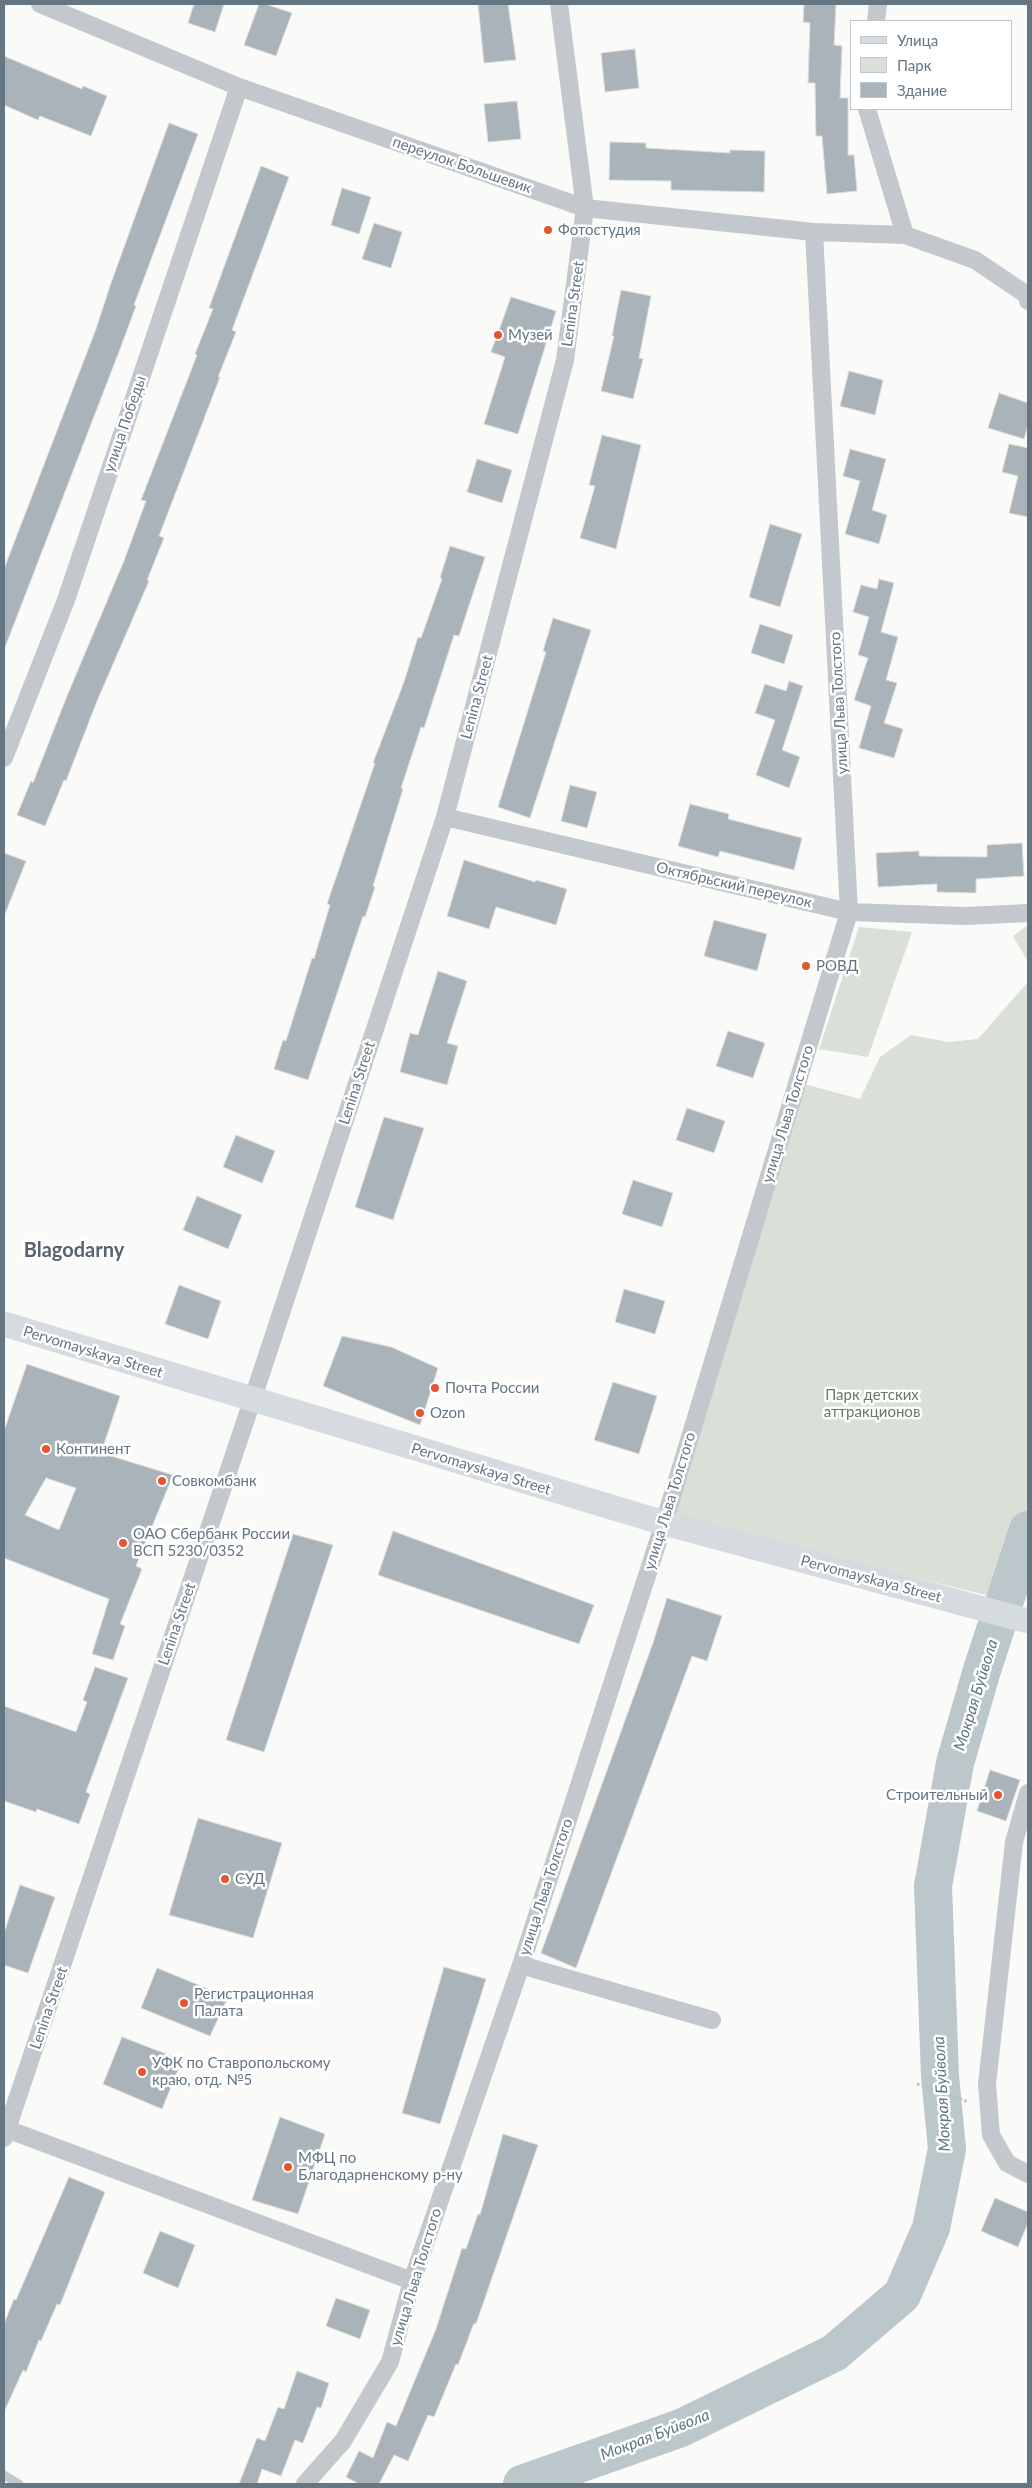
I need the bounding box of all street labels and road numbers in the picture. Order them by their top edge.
street label: переулок Большевик [390,133,534,197]
street label: Lenina Street [558,260,588,348]
street label: улица Победы [100,373,150,475]
street label: улица Льва Толстого [826,631,852,775]
street label: Lenina Street [457,653,497,741]
street label: Октябрьский переулок [654,858,814,912]
street label: Lenina Street [335,1039,379,1127]
street label: улица Льва Толстого [759,1043,817,1185]
street label: Pervomayskaya Street [21,1322,165,1382]
street label: улица Льва Толстого [641,1430,699,1572]
street label: Pervomayskaya Street [409,1439,553,1499]
street label: Pervomayskaya Street [799,1552,943,1606]
street label: Lenina Street [154,1580,200,1668]
street label: улица Льва Толстого [515,1816,577,1958]
street label: Lenina Street [26,1964,72,2052]
street label: улица Льва Толстого [387,2206,445,2348]

